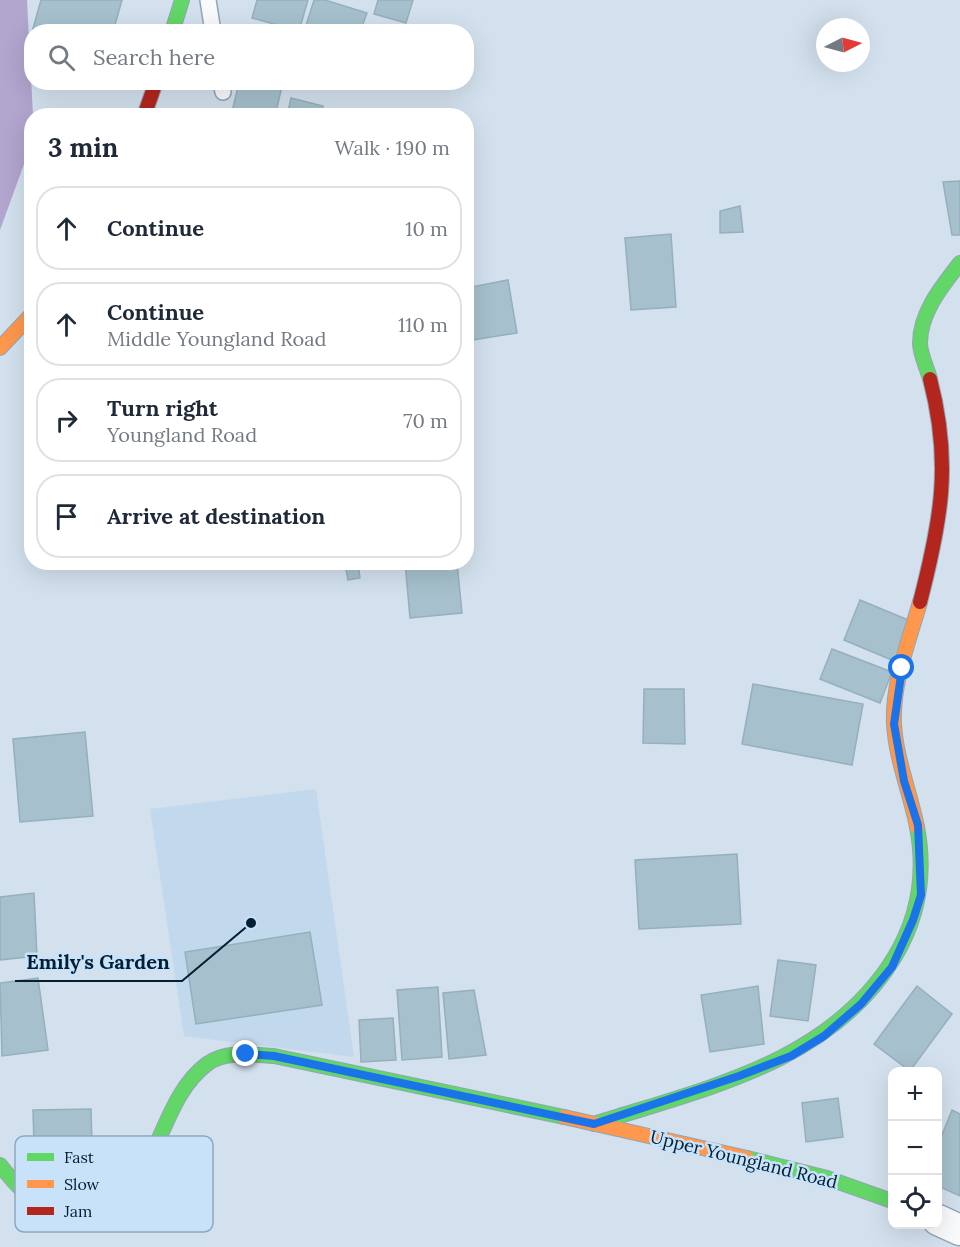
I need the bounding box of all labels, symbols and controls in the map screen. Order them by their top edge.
north arrow [816,18,870,72]
search box [24,24,474,90]
icon: search [45,41,78,74]
text: Search here [93,43,215,71]
text: 3 min [48,131,118,164]
text: Walk · 190 m [334,135,450,160]
icon: ahead [50,212,83,245]
text: Continue [107,214,204,242]
text: 10 m [405,216,448,241]
text: Continue [107,298,204,326]
icon: ahead [50,308,83,341]
text: 110 m [398,312,448,337]
text: Middle Youngland Road [107,326,327,351]
text: Turn right [107,394,218,422]
icon: right [50,404,83,437]
text: 70 m [403,408,448,433]
text: Youngland Road [107,422,257,447]
icon: arrive [50,500,83,533]
text: Arrive at destination [107,502,325,530]
route start [888,654,914,680]
callout: Emily's Garden [15,943,182,981]
text: Emily's Garden [26,949,170,974]
route end [232,1040,258,1066]
map controls [888,1067,942,1229]
button: + [888,1067,942,1121]
button: − [888,1121,942,1175]
street label: Upper Youngland Road [648,1125,840,1193]
legend [15,1136,213,1232]
text: Fast [64,1147,95,1167]
text: Slow [64,1174,100,1194]
button: locate [888,1175,942,1229]
text: Jam [63,1201,92,1221]

